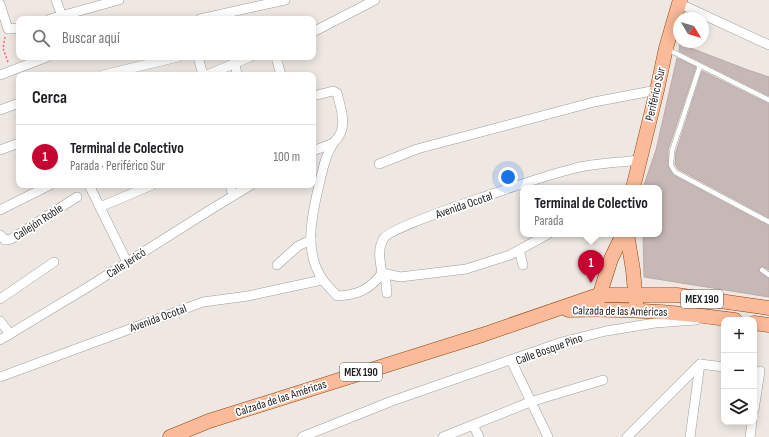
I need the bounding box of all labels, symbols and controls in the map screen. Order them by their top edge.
north arrow [673,12,709,48]
search box [16,16,316,60]
icon: search [30,27,52,49]
text: Buscar aquí [62,29,120,48]
street label: Periférico Sur [642,65,669,122]
text: Cerca [32,88,67,108]
text: Terminal de Colectivo [70,139,184,158]
text: 1 [42,149,48,165]
text: 100 m [273,149,300,165]
text: Parada · Periférico Sur [70,158,165,174]
your location [498,167,518,187]
popup [520,185,662,237]
street label: Avenida Ocotal [433,189,495,223]
text: Terminal de Colectivo [534,194,648,213]
street label: Callejón Roble [11,201,66,244]
text: Parada [534,213,563,229]
street label: Calle Jericó [104,245,149,282]
pin: 1 [578,250,604,283]
road number: MEX 190 [681,290,723,308]
street label: Avenida Ocotal [127,301,189,336]
street label: Calzada de las Américas [572,303,668,320]
map controls [721,317,757,425]
button: + [721,317,757,353]
street label: Calle Bosque Pino [514,330,585,369]
button: − [721,353,757,389]
road number: MEX 190 [340,363,382,381]
street label: Calzada de las Américas [234,377,329,420]
button: layers [721,389,757,425]

